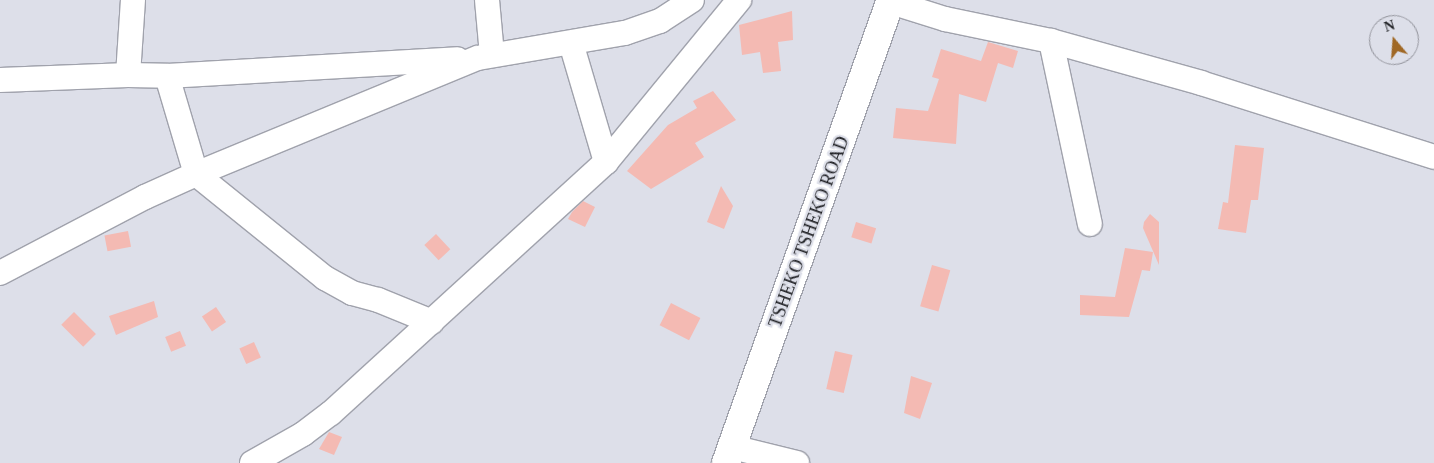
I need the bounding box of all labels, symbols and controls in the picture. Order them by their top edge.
north arrow [1369,15,1419,65]
text: N [1382,18,1397,35]
street label: TSHEKO TSHEKO ROAD [764,133,854,331]

